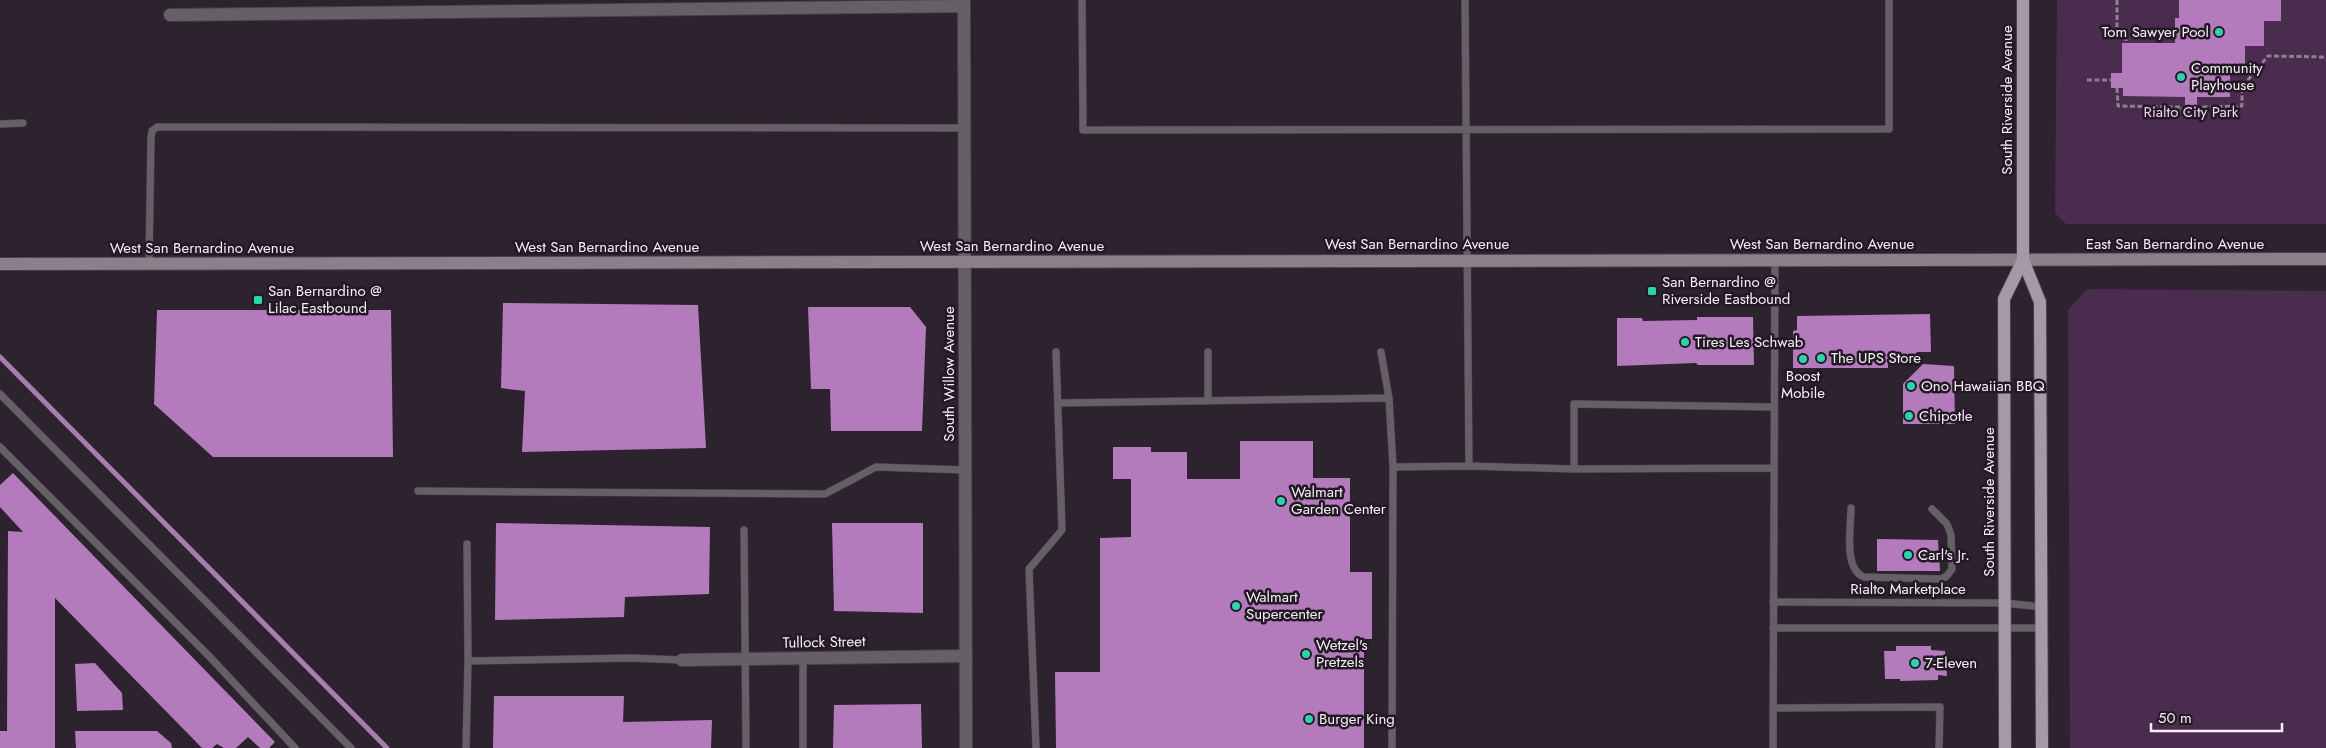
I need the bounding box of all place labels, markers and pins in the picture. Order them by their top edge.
place label: Tom Sawyer Pool [2102,21,2209,43]
marker: Tom Sawyer Pool [2213,26,2225,38]
place label: Community Playhouse [2191,57,2263,96]
marker: Community Playhouse [2175,71,2187,83]
place label: San Bernardino @ Riverside Eastbound [1662,271,1790,310]
place label: San Bernardino @ Lilac Eastbound [268,280,382,319]
marker: San Bernardino @ Riverside Eastbound [1646,285,1658,297]
marker: San Bernardino @ Lilac Eastbound [252,294,264,306]
place label: Tires Les Schwab [1695,331,1804,353]
marker: Tires Les Schwab [1679,336,1691,348]
place label: The UPS Store [1831,347,1921,369]
marker: The UPS Store [1815,352,1827,364]
marker: Boost Mobile [1797,353,1809,365]
place label: Boost Mobile [1781,365,1825,404]
place label: Ono Hawaiian BBQ [1921,375,2045,397]
marker: Ono Hawaiian BBQ [1905,380,1917,392]
place label: Chipotle [1919,405,1973,427]
marker: Chipotle [1903,410,1915,422]
place label: Walmart Garden Center [1291,481,1387,520]
marker: Walmart Garden Center [1275,495,1287,507]
place label: Carl's Jr. [1918,544,1970,566]
marker: Carl's Jr. [1902,549,1914,561]
place label: Walmart Supercenter [1246,586,1323,625]
marker: Walmart Supercenter [1230,600,1242,612]
place label: Wetzel's Pretzels [1316,634,1368,673]
marker: Wetzel's Pretzels [1300,648,1312,660]
place label: 7-Eleven [1925,652,1977,674]
marker: 7-Eleven [1909,657,1921,669]
place label: Burger King [1319,708,1395,730]
marker: Burger King [1303,713,1315,725]

